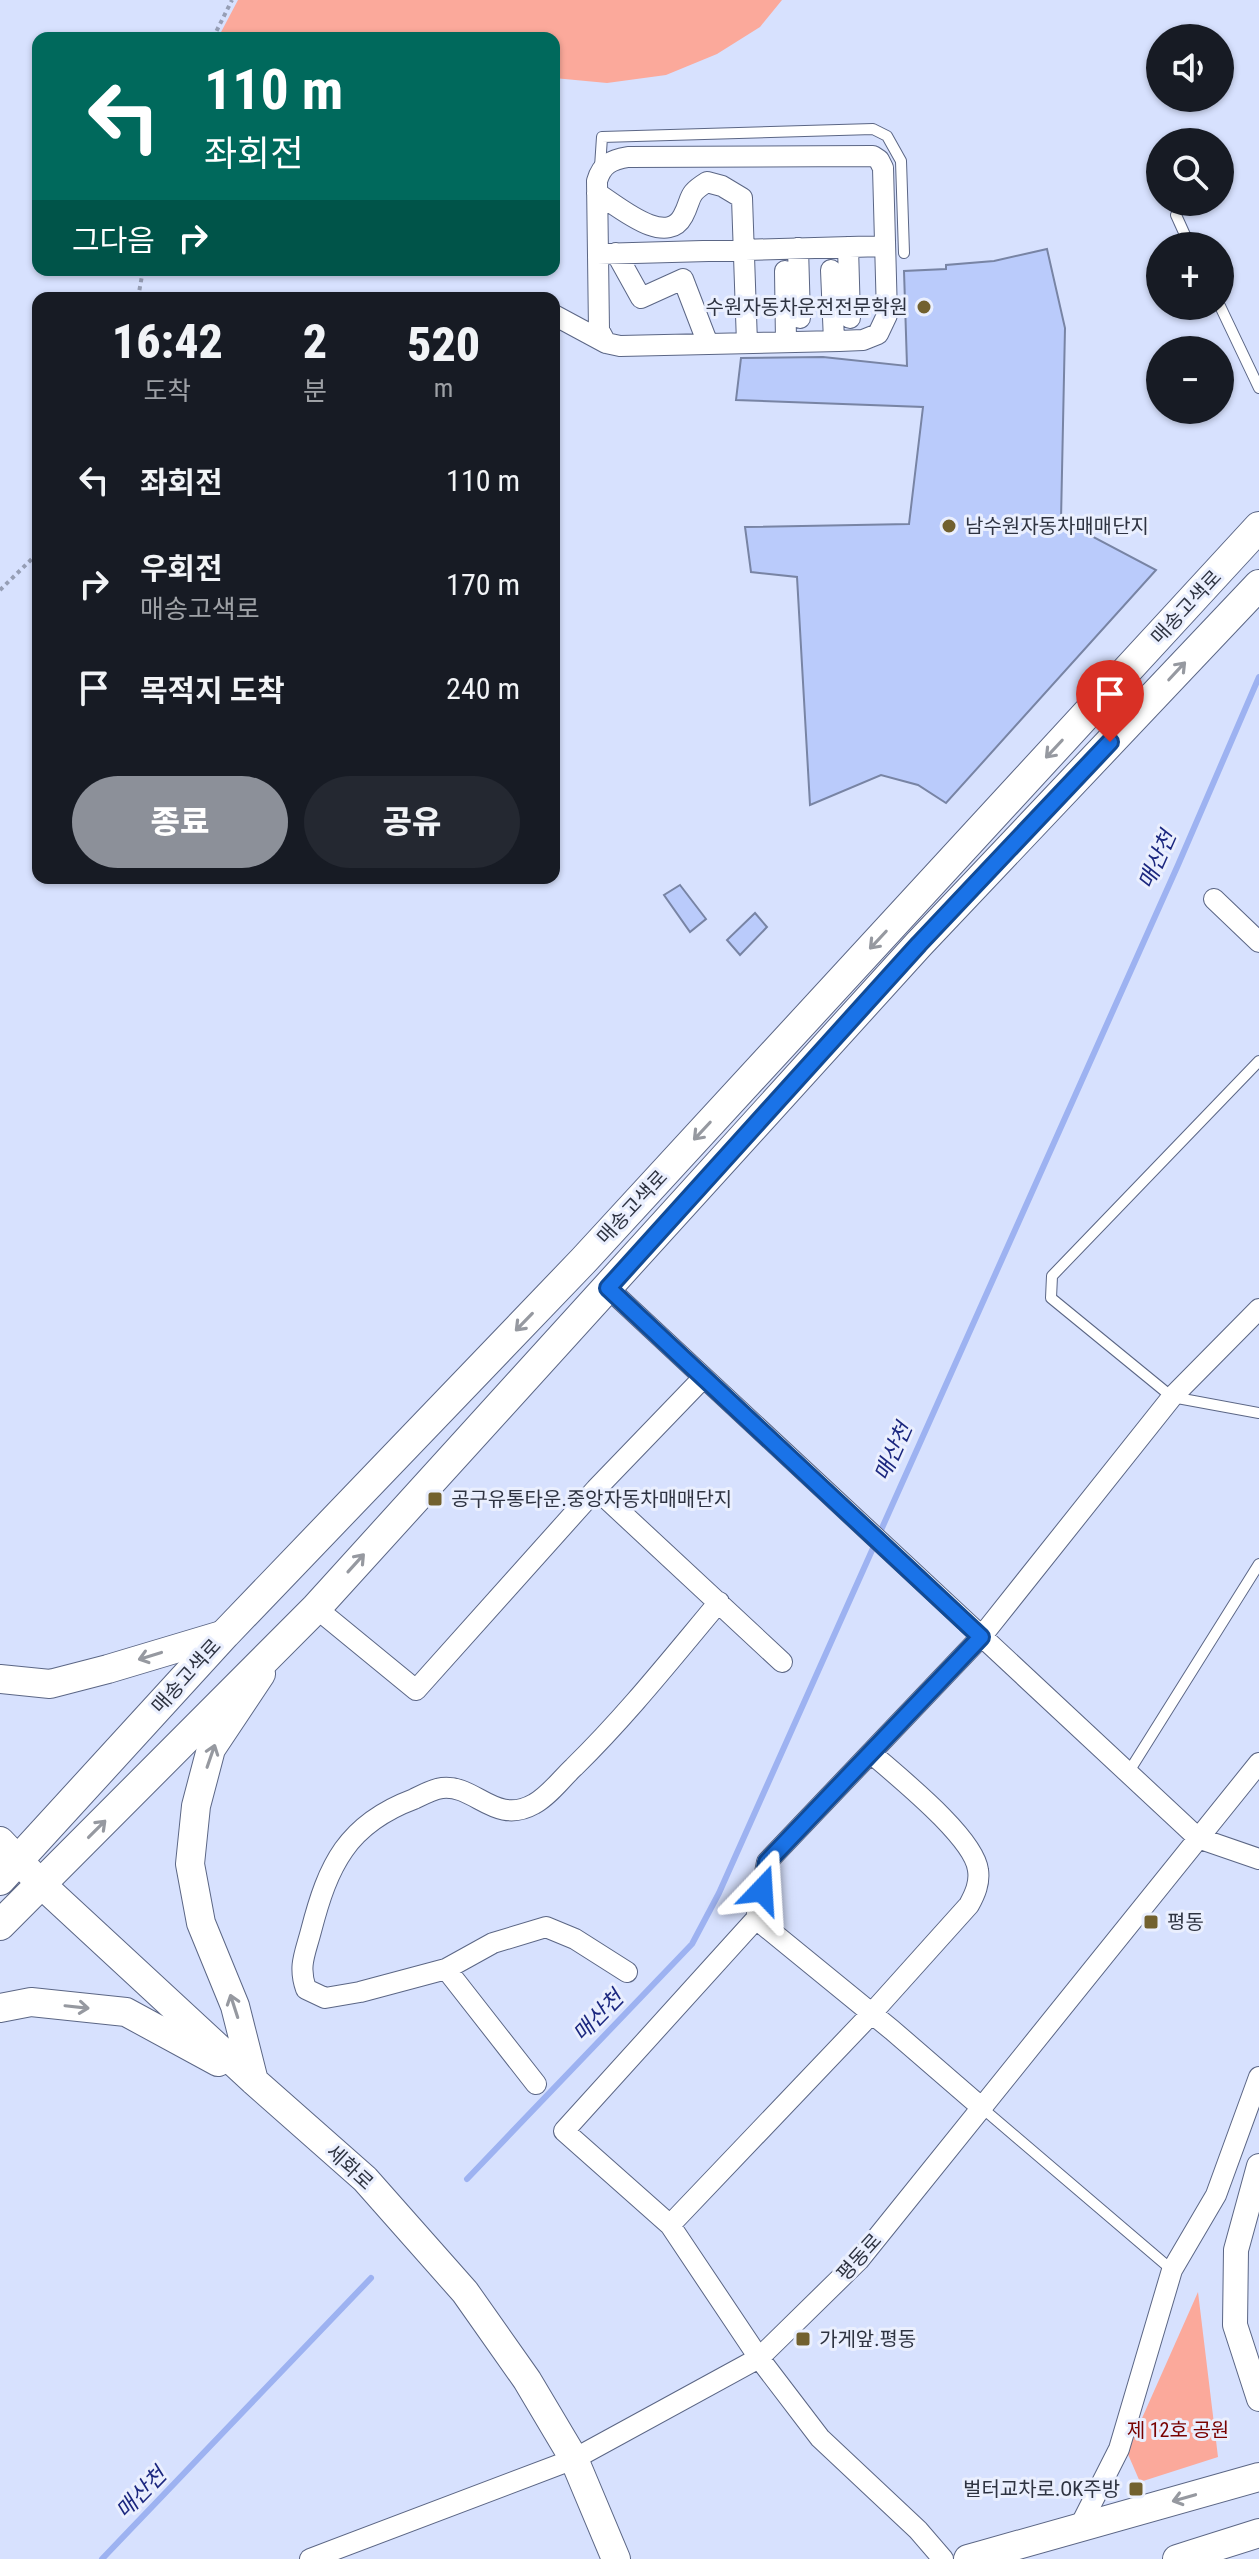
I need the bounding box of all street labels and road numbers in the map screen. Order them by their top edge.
street label: 매송고색로 [1146,565,1226,649]
street label: 매송고색로 [592,1165,672,1249]
street label: 매송고색로 [146,1634,226,1718]
street label: 세화로 [322,2139,378,2195]
street label: 평동로 [832,2228,886,2286]

